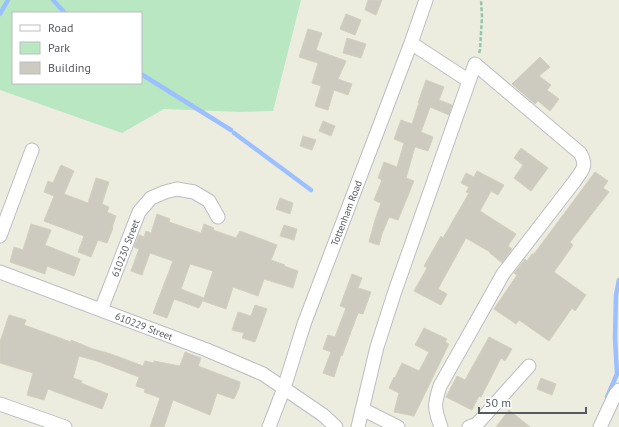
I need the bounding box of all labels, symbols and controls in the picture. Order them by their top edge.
legend [12,12,142,84]
text: Road [48,20,73,35]
text: Park [48,40,70,55]
text: Building [48,60,91,75]
street label: Tottenham Road [328,179,365,248]
street label: 610230 Street [108,217,143,279]
street label: 610229 Street [113,309,175,344]
scale bar [479,389,586,415]
text: 50 m [485,395,511,410]

